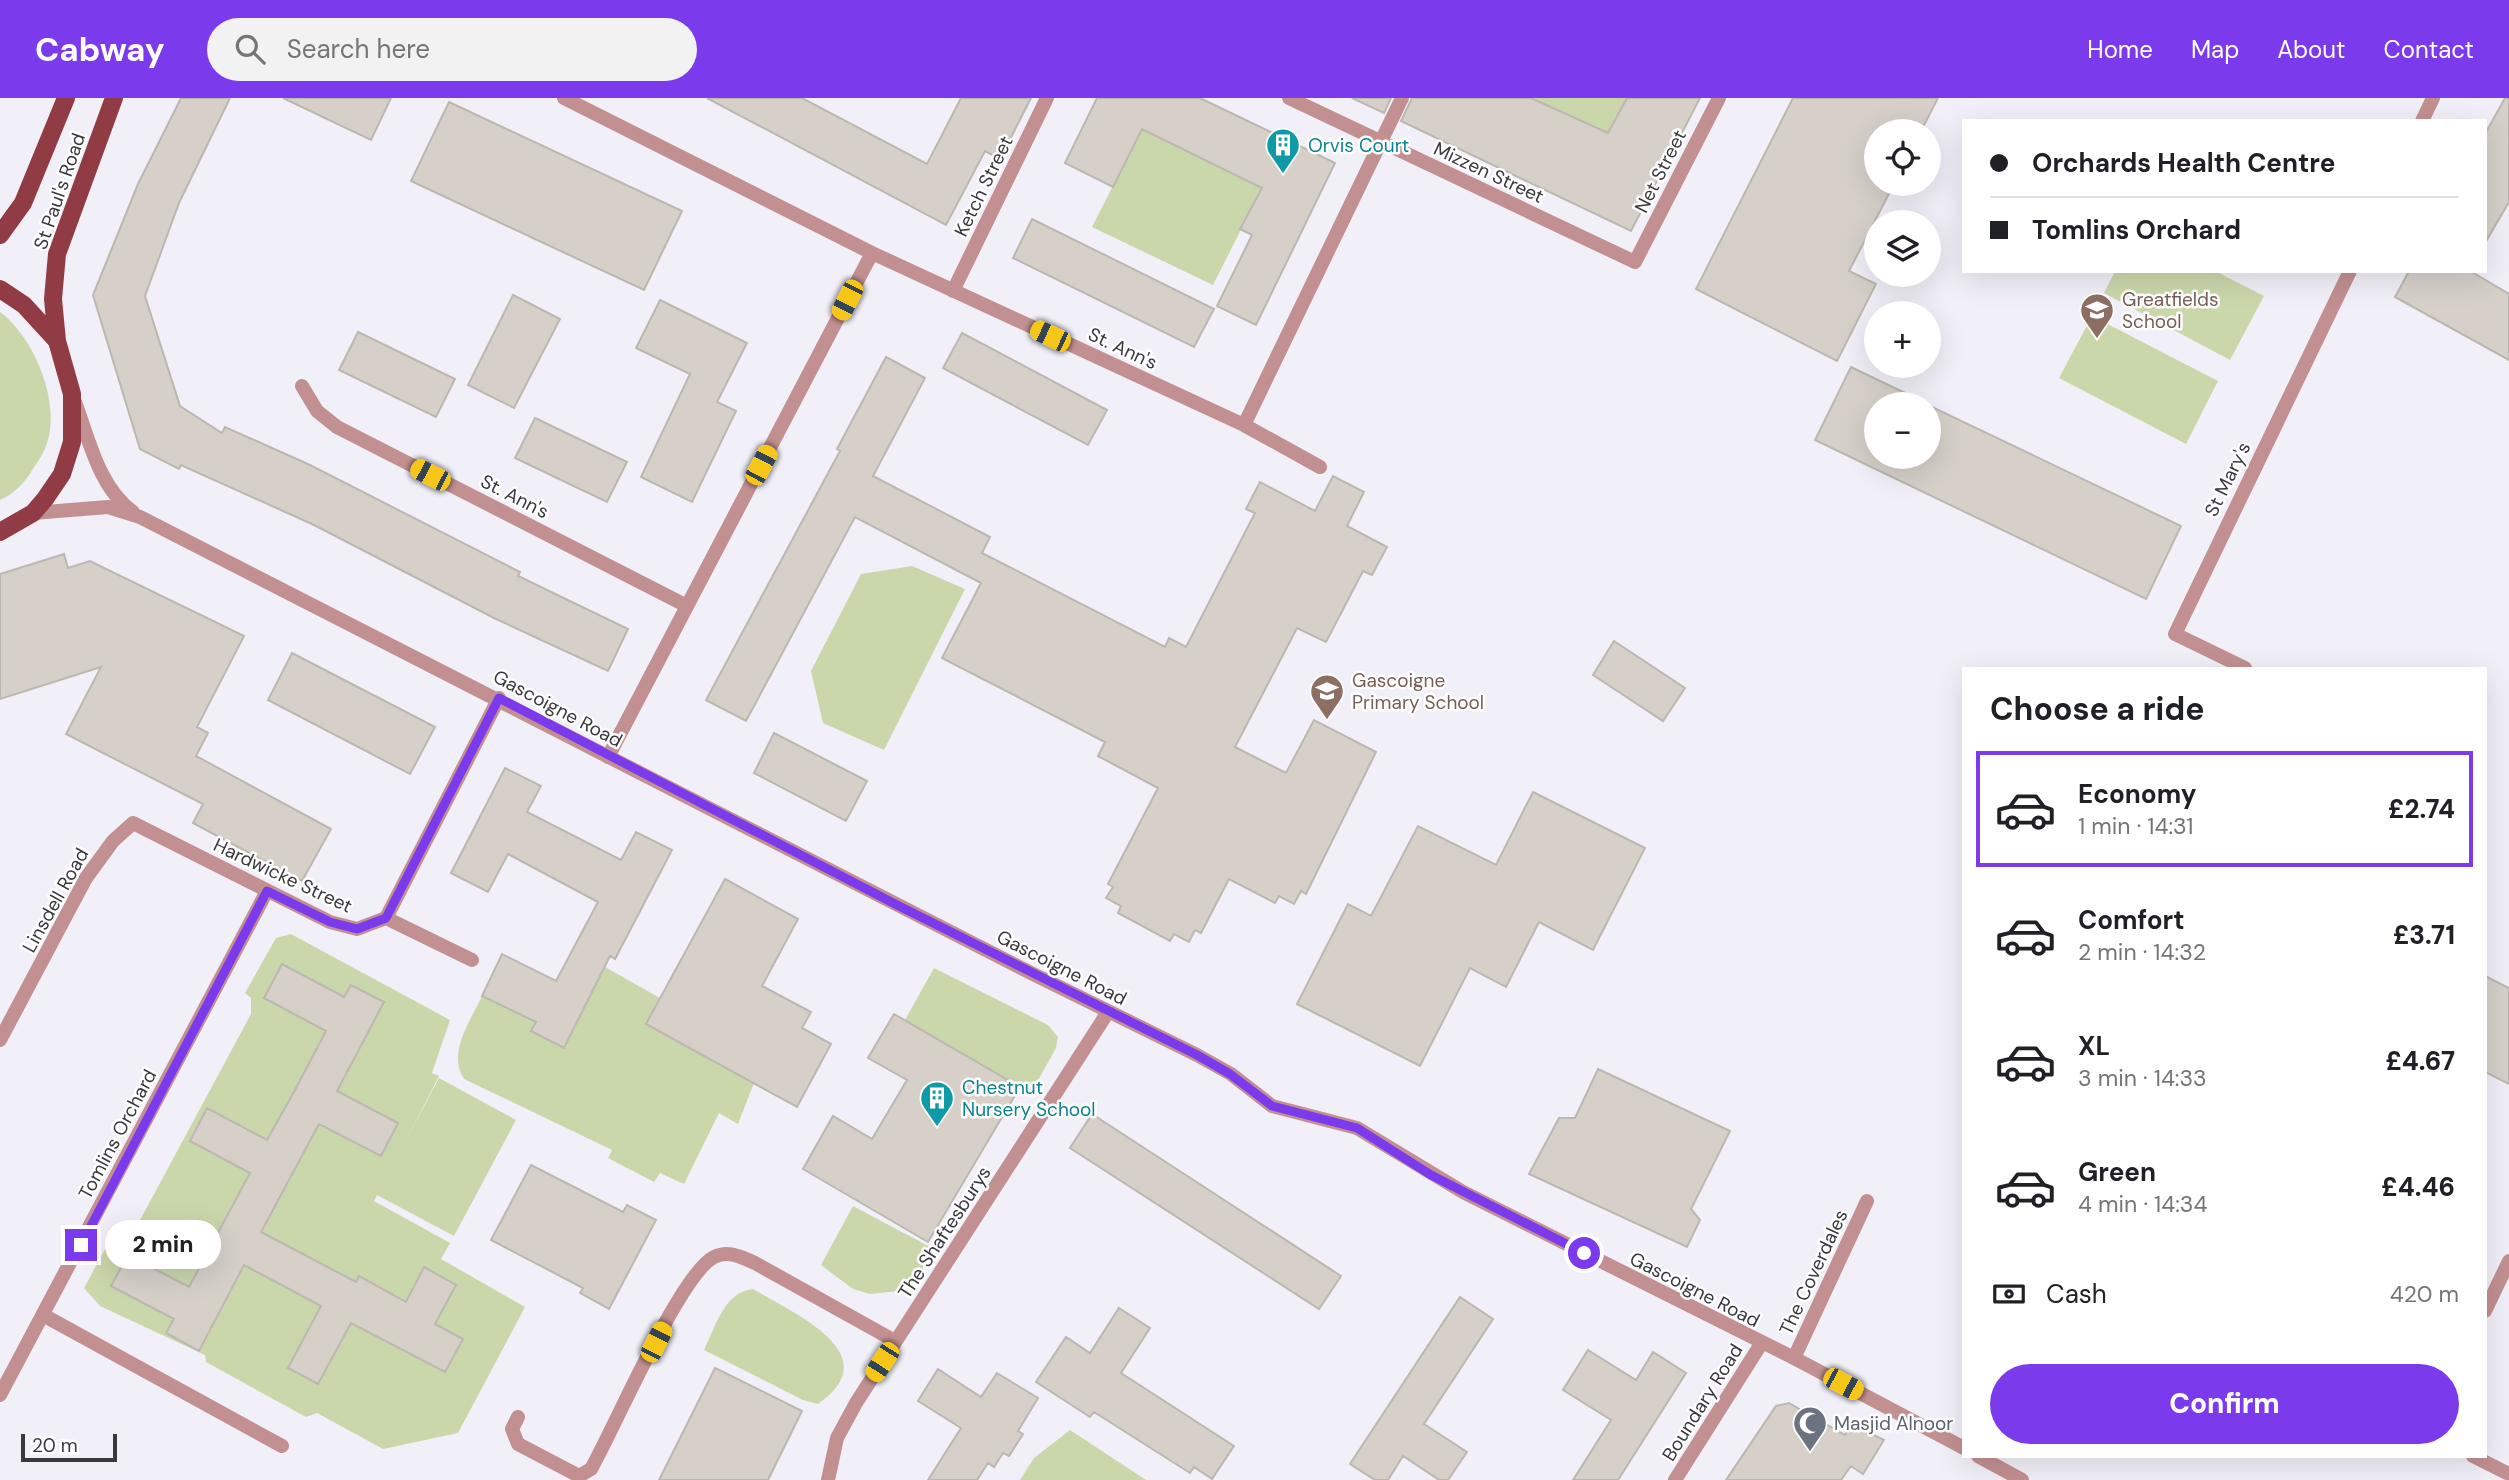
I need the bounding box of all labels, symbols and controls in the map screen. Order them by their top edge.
search box [207,18,697,81]
text: Cabway [35,28,165,71]
icon: search [231,30,269,68]
text: Search here [287,32,430,66]
text: Home [2087,34,2153,65]
text: Map [2191,34,2239,65]
text: About [2277,34,2346,65]
text: Contact [2384,34,2474,65]
map controls [1864,119,1941,469]
button: locate [1864,119,1941,196]
street label: Net Street [1629,125,1692,217]
building icon: Orvis Court [1264,126,1302,175]
street label: St Paul's Road [28,130,91,253]
street label: Ketch Street [948,132,1019,241]
place label: Orvis Court [1308,133,1409,158]
street label: Mizzen Street [1430,136,1548,209]
text: Orchards Health Centre [2032,146,2335,180]
button: layers [1864,210,1941,287]
text: Tomlins Orchard [2032,213,2241,247]
car [829,277,866,323]
place label: Greatfields School [2122,287,2219,334]
school or university icon: Greatfields School [2078,291,2116,340]
button: + [1864,301,1941,378]
car [1027,318,1074,354]
street label: St. Ann's [1084,322,1161,375]
button: − [1864,392,1941,469]
street label: St Mary's [2199,438,2256,521]
car [742,442,781,488]
car [407,456,454,494]
street label: St. Ann's [476,469,553,524]
street label: Gascoigne Road [489,664,627,753]
place label: Gascoigne Primary School [1352,668,1484,715]
school or university icon: Gascoigne Primary School [1308,672,1346,721]
text: Choose a ride [1990,688,2205,730]
text: Economy [2078,777,2196,811]
icon: car [1994,778,2057,841]
text: £2.74 [2388,792,2455,826]
text: 1 min · 14:31 [2078,811,2193,841]
street label: Hardwicke Street [209,832,356,919]
street label: Linsdell Road [17,844,94,957]
text: Comfort [2078,903,2184,937]
icon: car [1994,904,2057,967]
text: £3.71 [2393,918,2455,952]
street label: Gascoigne Road [993,924,1131,1011]
text: 2 min · 14:32 [2078,937,2206,967]
text: XL [2078,1029,2110,1063]
icon: car [1994,1030,2057,1093]
text: £4.67 [2385,1044,2455,1078]
text: 3 min · 14:33 [2078,1063,2207,1093]
street label: Tomlins Orchard [73,1065,162,1203]
place label: Chestnut Nursery School [962,1075,1096,1122]
building icon: Chestnut Nursery School [918,1079,956,1128]
text: Green [2078,1155,2156,1189]
icon: car [1994,1156,2057,1219]
street label: The Shaftesburys [892,1161,997,1303]
text: £4.46 [2381,1170,2455,1204]
text: 4 min · 14:34 [2078,1189,2207,1219]
street label: The Coverdales [1773,1205,1853,1339]
callout: 2 min [106,1220,221,1270]
route end [65,1229,97,1261]
text: 2 min [132,1229,194,1259]
route start [1568,1237,1600,1269]
street label: Gascoigne Road [1626,1246,1764,1333]
icon: cash [1990,1275,2028,1313]
text: Cash [2046,1277,2107,1311]
text: 420 m [2390,1279,2459,1309]
car [638,1319,675,1365]
car [862,1339,903,1385]
street label: Boundary Road [1656,1339,1748,1466]
button: Confirm [1990,1364,2459,1444]
car [1820,1365,1867,1403]
mosque icon: Masjid Alnoor [1791,1404,1829,1453]
place label: Masjid Alnoor [1834,1411,1953,1436]
scale bar [21,1431,117,1463]
text: 20 m [32,1433,78,1458]

